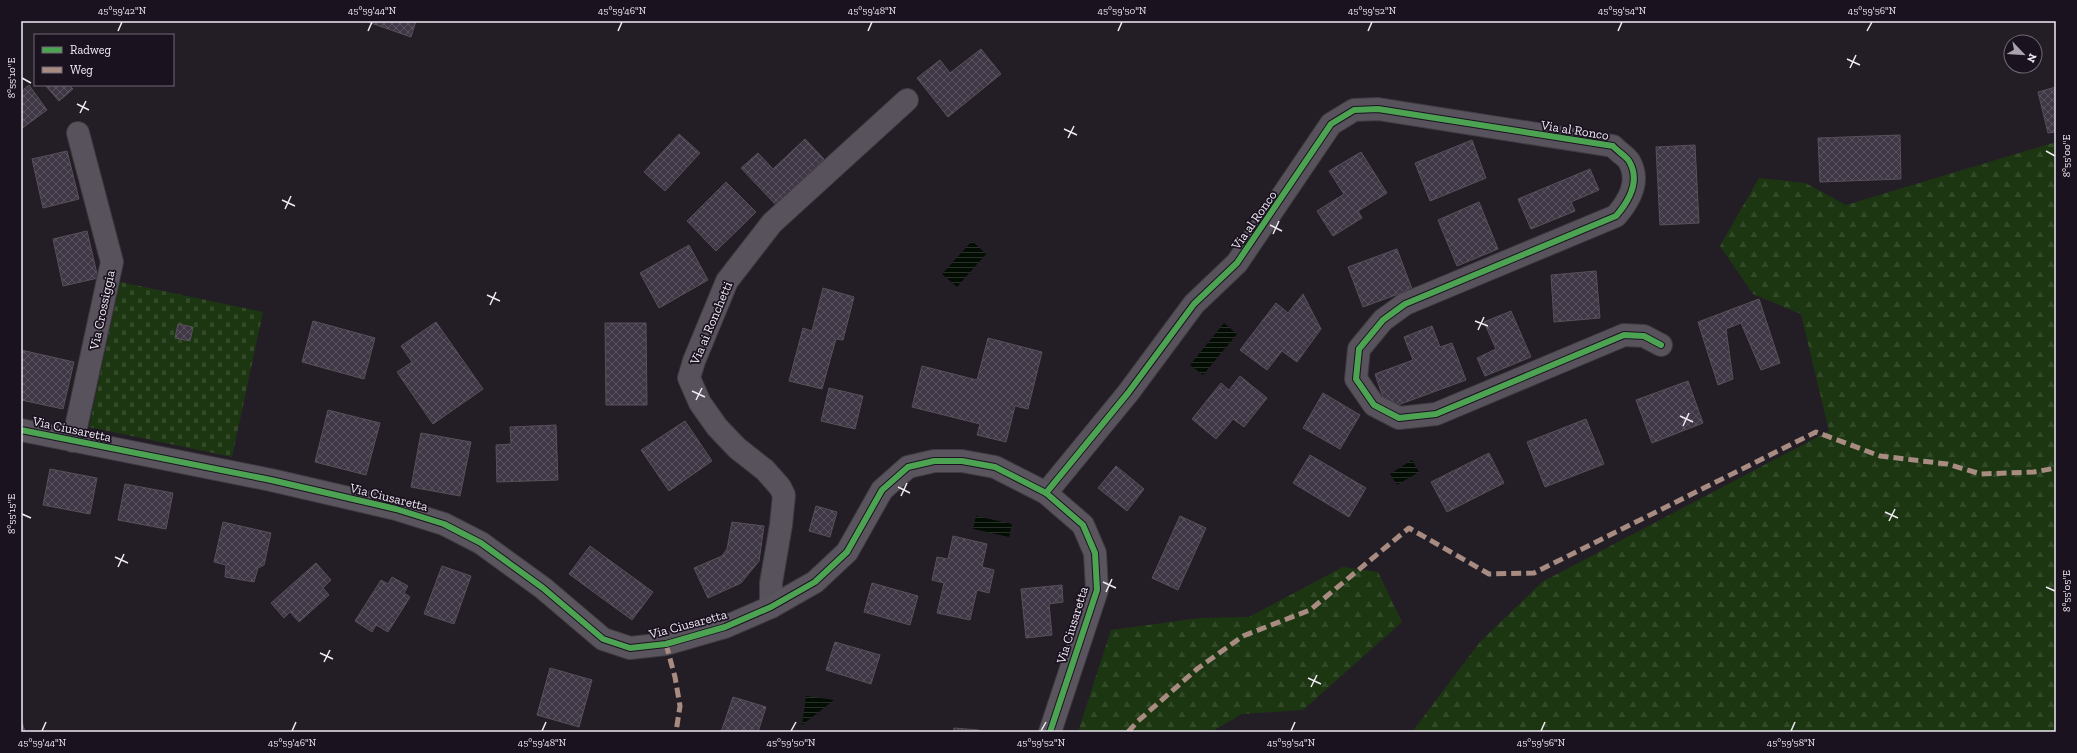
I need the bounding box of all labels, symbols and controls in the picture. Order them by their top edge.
text: 45°59'42"N [98,5,147,17]
text: 45°59'44"N [348,5,397,17]
text: 45°59'46"N [598,5,647,17]
text: 45°59'48"N [848,5,897,17]
text: 45°59'50"N [1098,5,1147,17]
text: 45°59'52"N [1348,5,1397,17]
text: 45°59'54"N [1598,5,1647,17]
text: 45°59'56"N [1848,5,1897,17]
legend [34,34,174,86]
north arrow [2003,34,2043,74]
text: Radweg [70,43,111,57]
text: N [2024,51,2039,65]
text: 8°55'10"E [6,58,18,98]
text: Weg [70,63,93,77]
street label: Via al Ronco [1539,117,1610,143]
text: 8°55'00"E [2061,135,2073,177]
street label: Via al Ronco [1228,187,1280,253]
street label: Via Crossiggia [86,268,118,352]
street label: Via ai Ronchetti [686,279,735,368]
street label: Via Ciusaretta [30,413,113,445]
street label: Via Ciusaretta [347,480,430,514]
text: 8°55'15"E [6,494,18,534]
text: 8°55'05"E [2061,570,2073,612]
street label: Via Ciusaretta [1053,584,1091,666]
street label: Via Ciusaretta [647,606,729,642]
text: 45°59'44"N [18,737,67,749]
text: 45°59'46"N [268,737,317,749]
text: 45°59'48"N [518,737,567,749]
text: 45°59'50"N [767,737,816,749]
text: 45°59'52"N [1017,737,1066,749]
text: 45°59'54"N [1267,737,1316,749]
text: 45°59'56"N [1517,737,1566,749]
text: 45°59'58"N [1767,737,1816,749]

